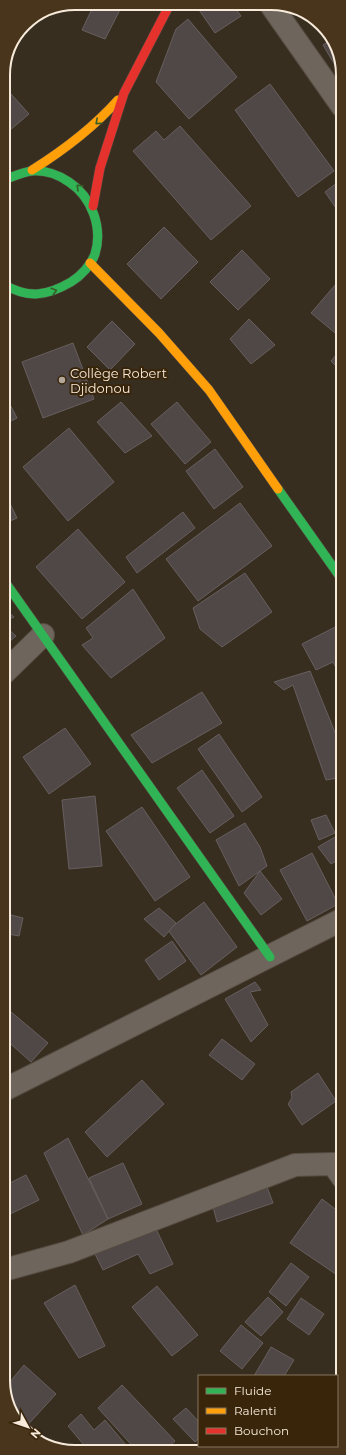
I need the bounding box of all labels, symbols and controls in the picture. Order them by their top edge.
one-way arrow [95,117,103,125]
one-way arrow [76,185,84,192]
one-way arrow [50,287,57,296]
place label: Collège Robert Djidonou [70,365,167,396]
marker: Collège Robert Djidonou [57,375,67,385]
legend [198,1375,338,1447]
text: Fluide [234,1383,272,1398]
text: Ralenti [234,1403,276,1418]
north arrow [8,1407,48,1447]
text: Bouchon [234,1423,289,1438]
text: N [27,1426,44,1441]

